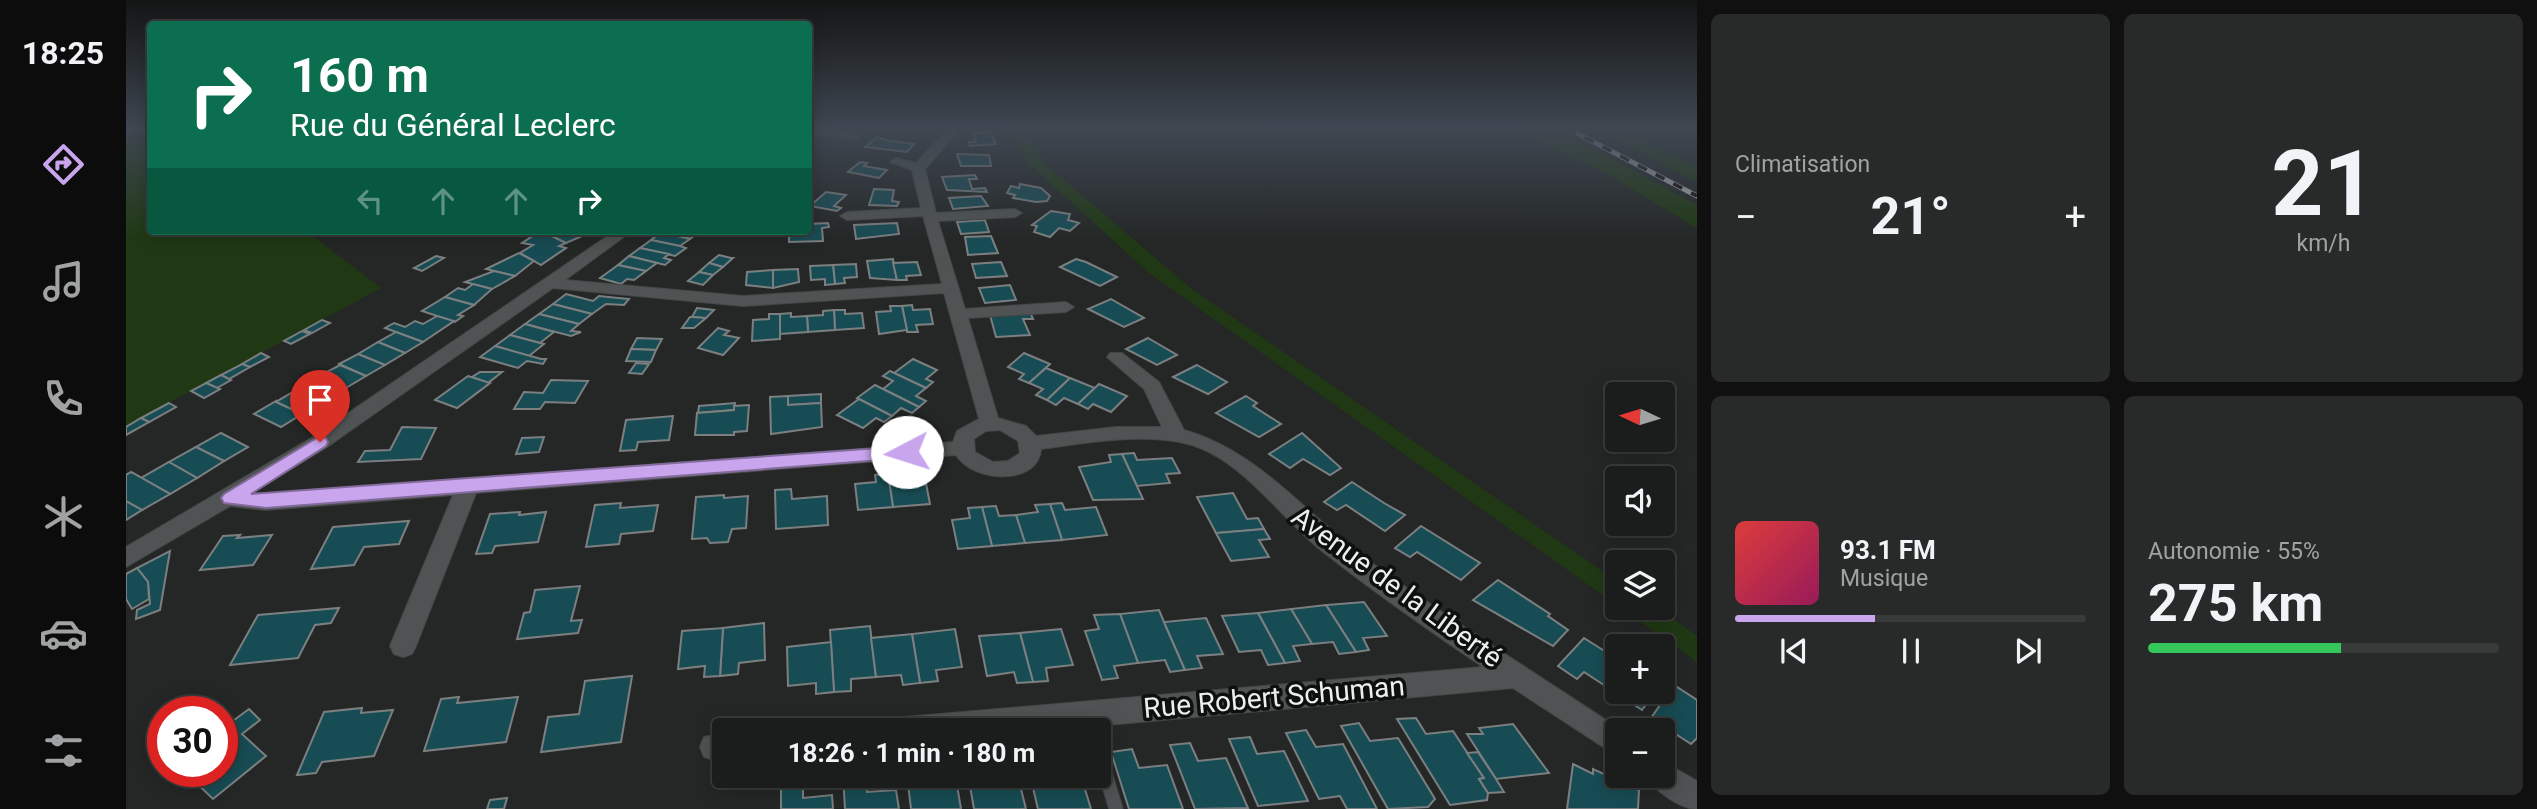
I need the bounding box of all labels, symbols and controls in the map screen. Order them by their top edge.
text: 18:25 [22,34,104,72]
text: 160 m [290,47,429,104]
icon: right [175,49,266,140]
text: Rue du Général Leclerc [290,106,616,144]
text: 21 [2271,131,2376,237]
icon: directions [39,140,88,189]
text: Climatisation [1735,151,1870,178]
icon: left [351,182,389,220]
icon: ahead [424,182,462,220]
icon: ahead [497,182,535,220]
icon: right [570,182,608,220]
text: 21° [1871,186,1951,247]
text: − [1735,195,1757,239]
text: + [2064,195,2086,239]
text: km/h [2297,230,2351,257]
icon: music [39,257,88,306]
pin [290,370,350,442]
icon: phone [39,374,88,423]
icon: arrive [301,381,339,419]
north arrow [1605,382,1675,452]
map controls [1605,382,1675,788]
position arrow [870,415,944,489]
button: sound [1605,466,1675,536]
icon: climate [39,492,88,541]
street label: Avenue de la Liberté [1285,500,1509,674]
text: 93.1 FM [1840,535,1936,565]
text: Autonomie · 55% [2148,538,2320,565]
button: layers [1605,550,1675,620]
text: Musique [1840,565,1928,592]
text: 275 km [2148,573,2323,634]
icon: car [39,609,88,658]
icon: previous [1775,632,1813,670]
icon: pause [1892,632,1930,670]
icon: next [2009,632,2047,670]
button: + [1605,634,1675,704]
street label: Rue Robert Schuman [1142,669,1406,725]
speed limit sign: 30 [147,696,238,787]
button: − [1605,718,1675,788]
icon: filters [39,726,88,775]
text: 18:26 · 1 min · 180 m [788,738,1035,768]

